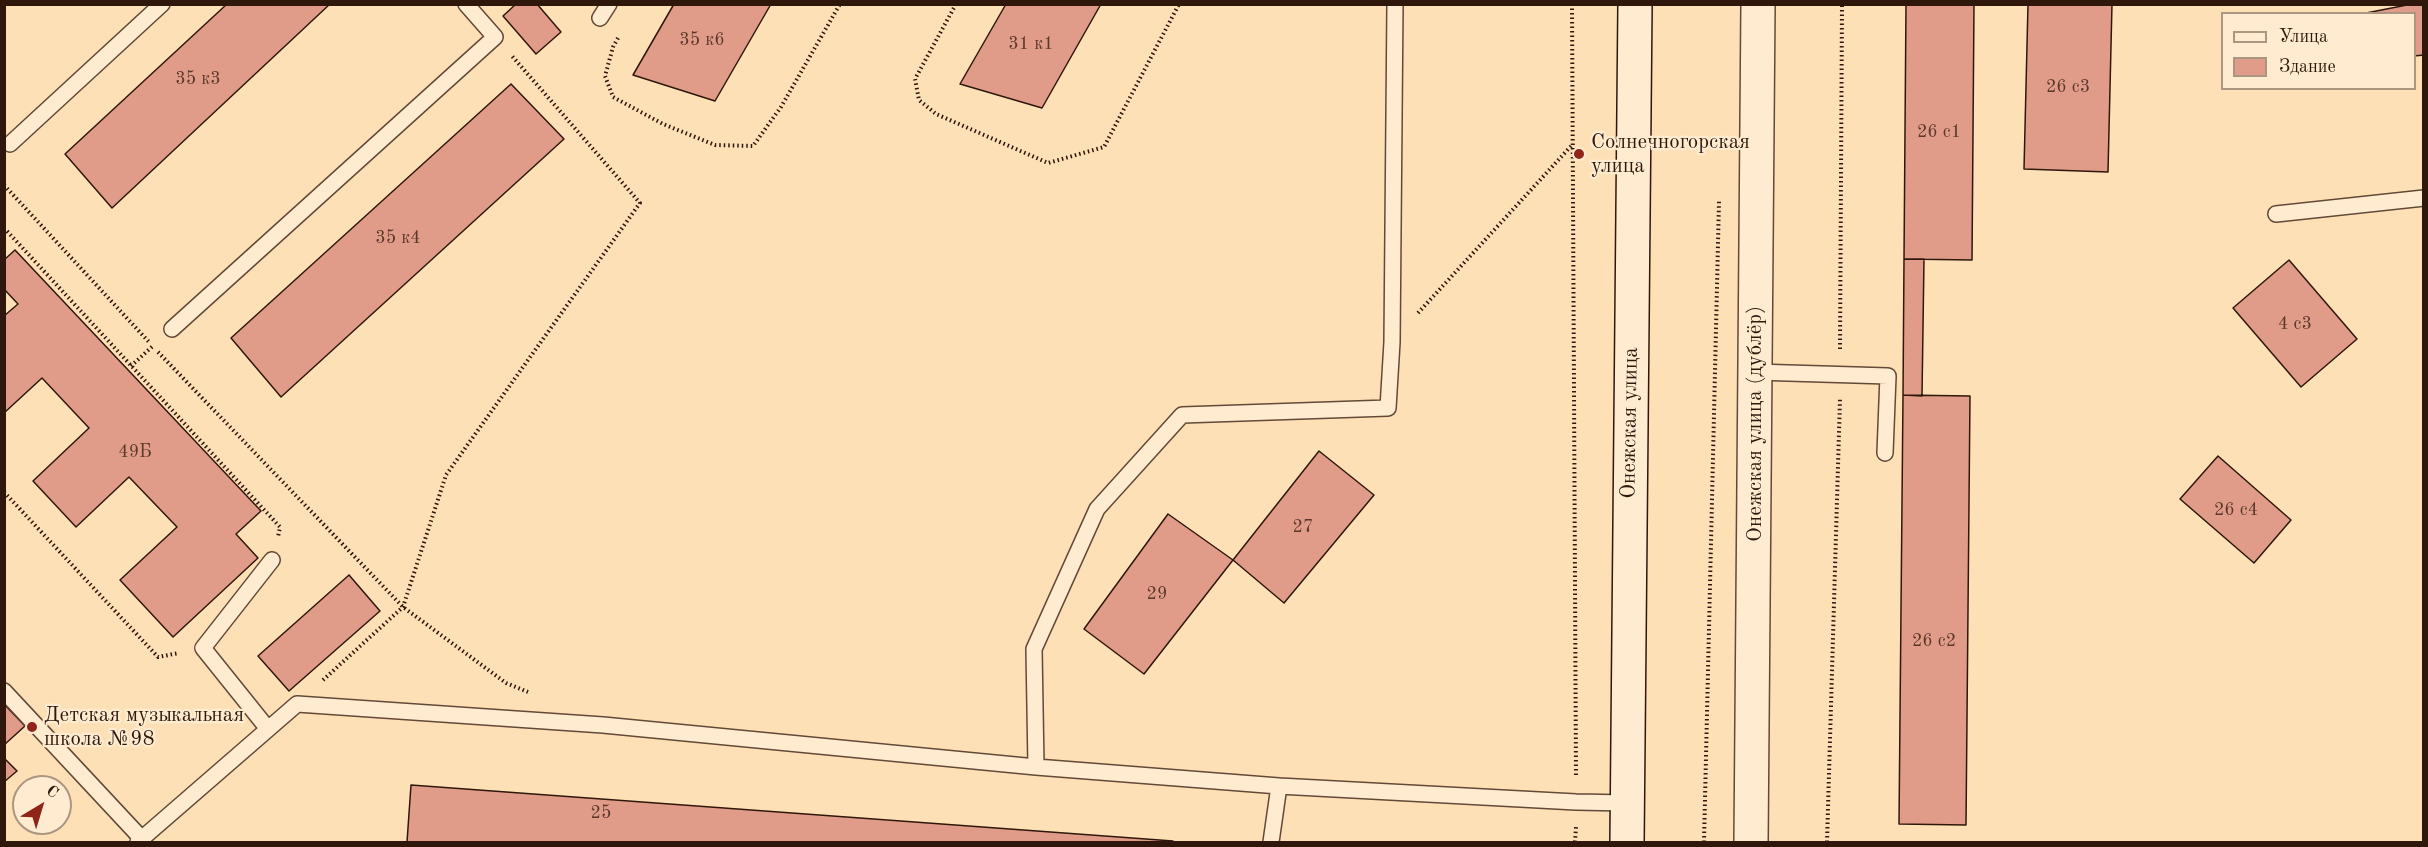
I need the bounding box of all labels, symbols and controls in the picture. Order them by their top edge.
legend [2221,12,2416,90]
text: Улица [2279,28,2328,46]
house number: 35 к6 [679,29,725,51]
house number: 31 к1 [1008,33,1054,55]
text: Здание [2279,58,2336,76]
house number: 35 к3 [175,68,221,90]
house number: 26 с3 [2046,76,2090,98]
house number: 26 с1 [1917,121,1961,143]
place label: Солнечногорская улица [1591,129,1750,179]
marker: Солнечногорская улица [1572,147,1586,161]
house number: 35 к4 [375,227,421,249]
street label: Онежская улица (дублёр) [1742,306,1768,542]
house number: 4 с3 [2278,313,2312,335]
street label: Онежская улица [1616,347,1644,499]
house number: 49Б [118,441,152,463]
house number: 26 с4 [2214,499,2258,521]
house number: 27 [1293,516,1313,538]
house number: 29 [1147,583,1167,605]
house number: 26 с2 [1912,630,1956,652]
place label: Детская музыкальная школа №98 [44,702,244,752]
marker: Детская музыкальная школа №98 [25,720,39,734]
north arrow [12,775,72,835]
text: С [43,783,61,802]
house number: 25 [591,802,611,824]

